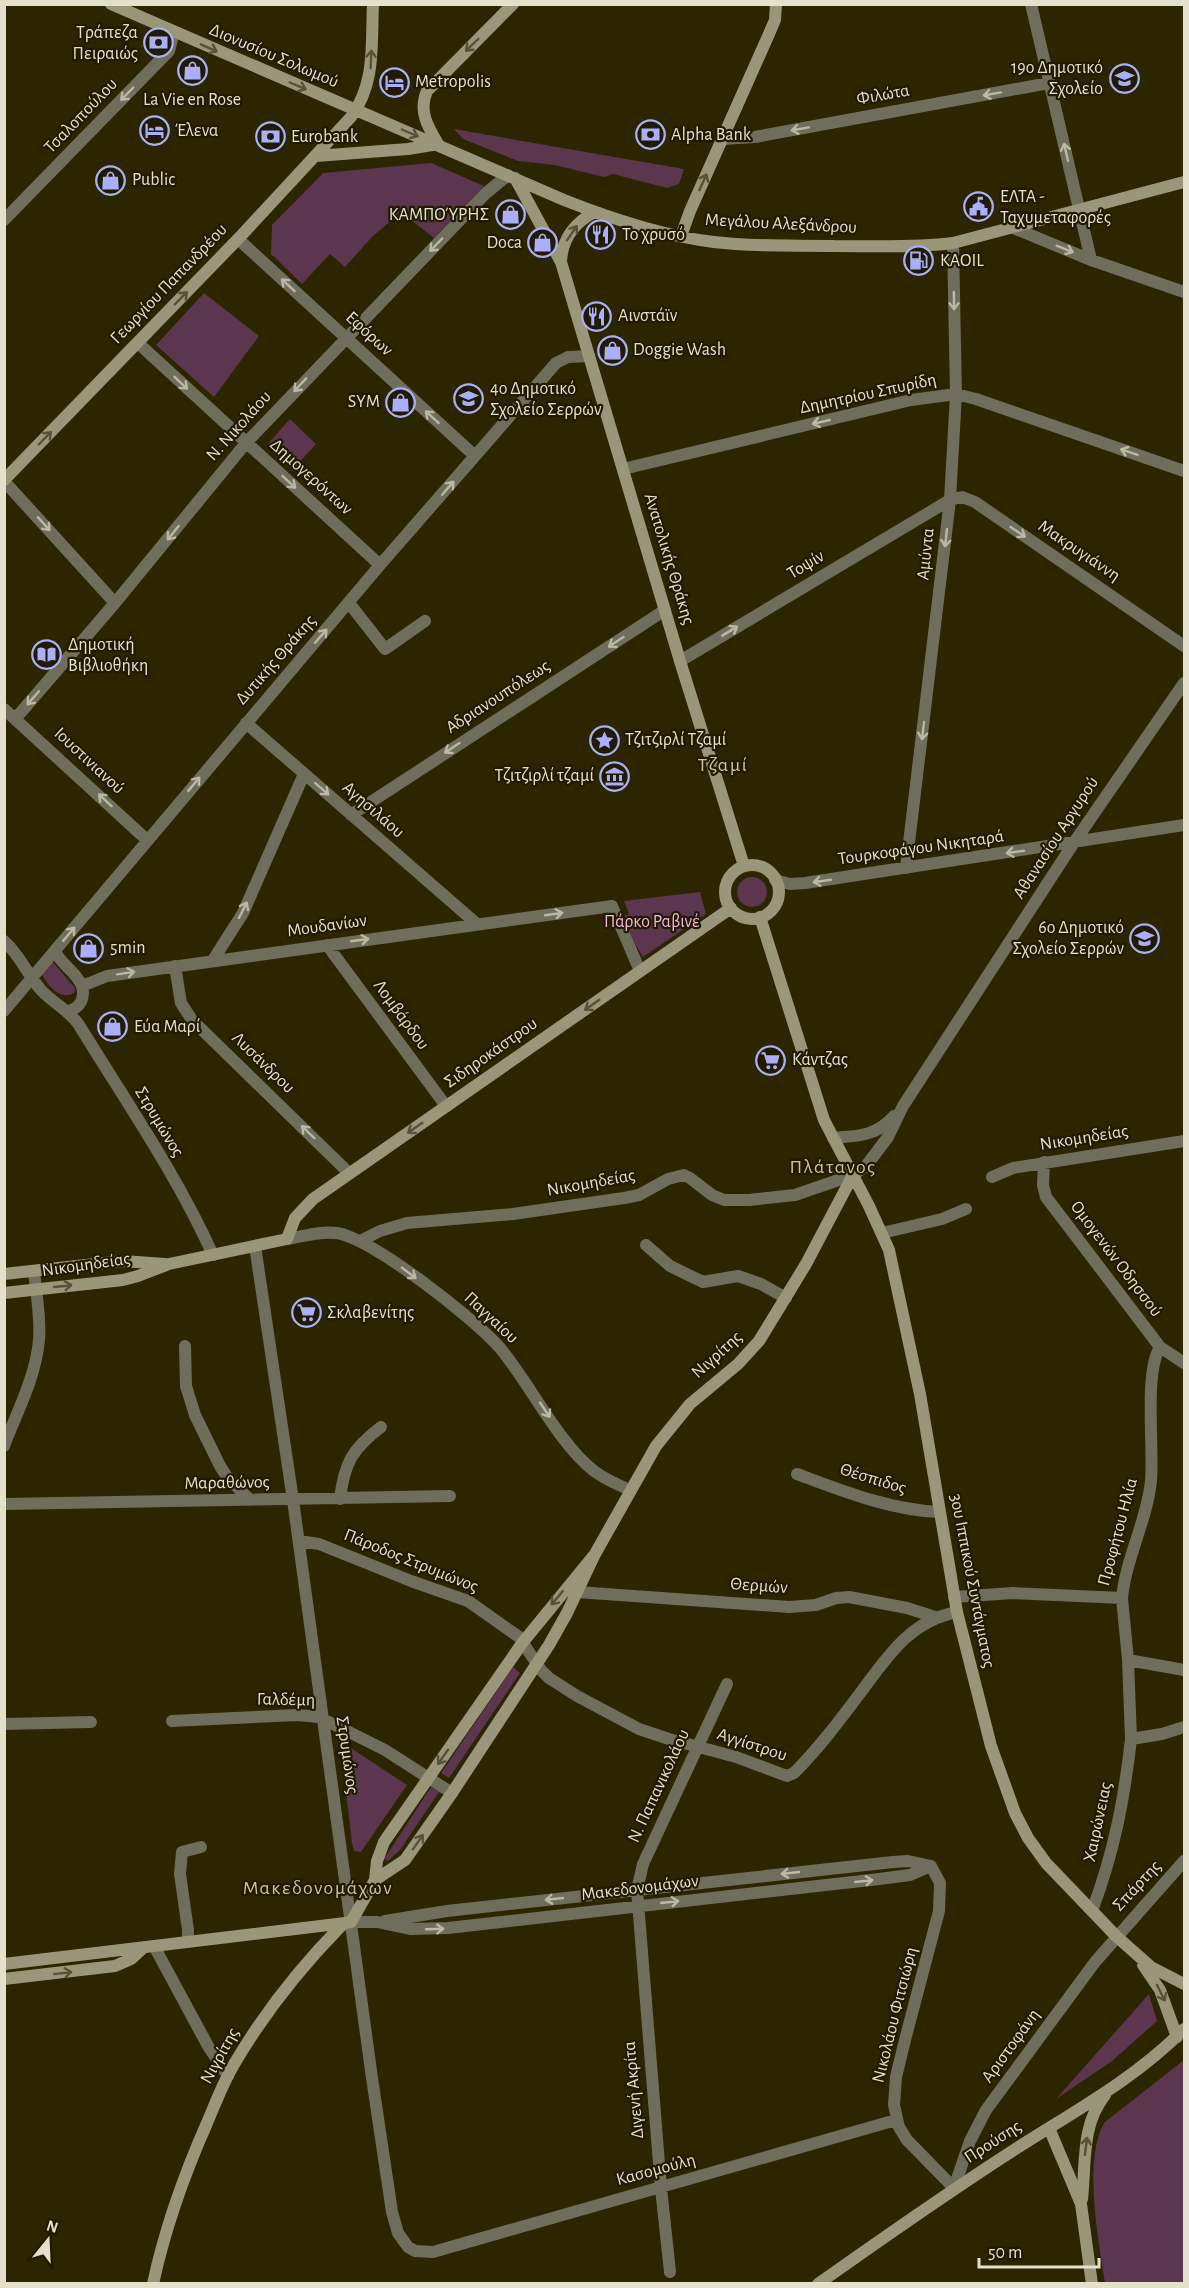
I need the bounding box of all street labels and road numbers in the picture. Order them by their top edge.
street label: Διονυσίου Σολωμού [207,20,342,91]
street label: Τσαλοπούλου [41,75,121,157]
street label: Φιλώτα [855,81,911,109]
street label: Μεγάλου Αλεξάνδρου [705,211,857,237]
street label: Γεωργίου Παπανδρέου [107,220,231,347]
street label: Εφόρων [342,308,396,360]
street label: Δημητρίου Σπυρίδη [798,370,938,417]
street label: Ν. Νικολάου [203,388,275,464]
street label: Δημογερόντων [266,436,356,519]
street label: Ανατολικής Θράκης [640,491,698,627]
street label: Μακρυγιάννη [1035,517,1123,585]
street label: Αμύντα [914,527,938,581]
street label: Τοψίν [784,546,828,583]
street label: Δυτικής Θράκης [233,612,319,708]
street label: Αδριανουπόλεως [443,657,553,737]
street label: Ιουστινιανού [50,724,128,798]
street label: Αθανασίου Αργυρού [1009,773,1102,902]
street label: Αγησιλάου [339,778,407,842]
street label: Τουρκοφάγου Νικηταρά [837,827,1005,869]
street label: Μουδανίων [286,910,368,940]
street label: Λομβάρδου [370,977,432,1053]
street label: Σιδηροκάστρου [441,1014,541,1092]
street label: Λυσάνδρου [228,1029,298,1097]
street label: Στρυμώνος [131,1084,187,1160]
street label: Νικομηδείας [1038,1121,1129,1154]
street label: Νικομηδείας [545,1165,636,1200]
street label: Ομογενών Οδησσού [1067,1198,1165,1320]
street label: Νικομηδείας [40,1249,131,1280]
street label: Παγγαίου [461,1288,522,1347]
street label: Νιγρίτης [688,1327,746,1382]
street label: Θέσπιδος [838,1460,908,1498]
street label: Μαραθώνος [184,1473,270,1493]
street label: Προφήτου Ηλία [1094,1476,1141,1588]
street label: 3ου Ιππικού Συντάγματος [946,1492,998,1670]
street label: Πάροδος Στρυμώνος [341,1526,481,1596]
street label: Θερμών [730,1575,789,1597]
street label: Γαλδέμη [257,1690,315,1710]
street label: Στρυμώνος [333,1715,361,1795]
street label: Αγγίστρου [715,1724,789,1765]
street label: Ν. Παπανικολάου [625,1727,693,1845]
street label: Χαιρώνειας [1081,1780,1115,1864]
street label: Σπάρτης [1109,1857,1165,1915]
street label: Μακεδονομάχων [580,1872,700,1904]
street label: Νικολάου Φιτσιώρη [869,1945,921,2085]
street label: Αριστοφάνη [978,2006,1044,2086]
street label: Νιγρίτης [197,2025,243,2087]
street label: Διγενή Ακρίτα [620,2040,647,2140]
street label: Προύσης [961,2117,1025,2167]
street label: Κασομούλη [614,2151,698,2189]

